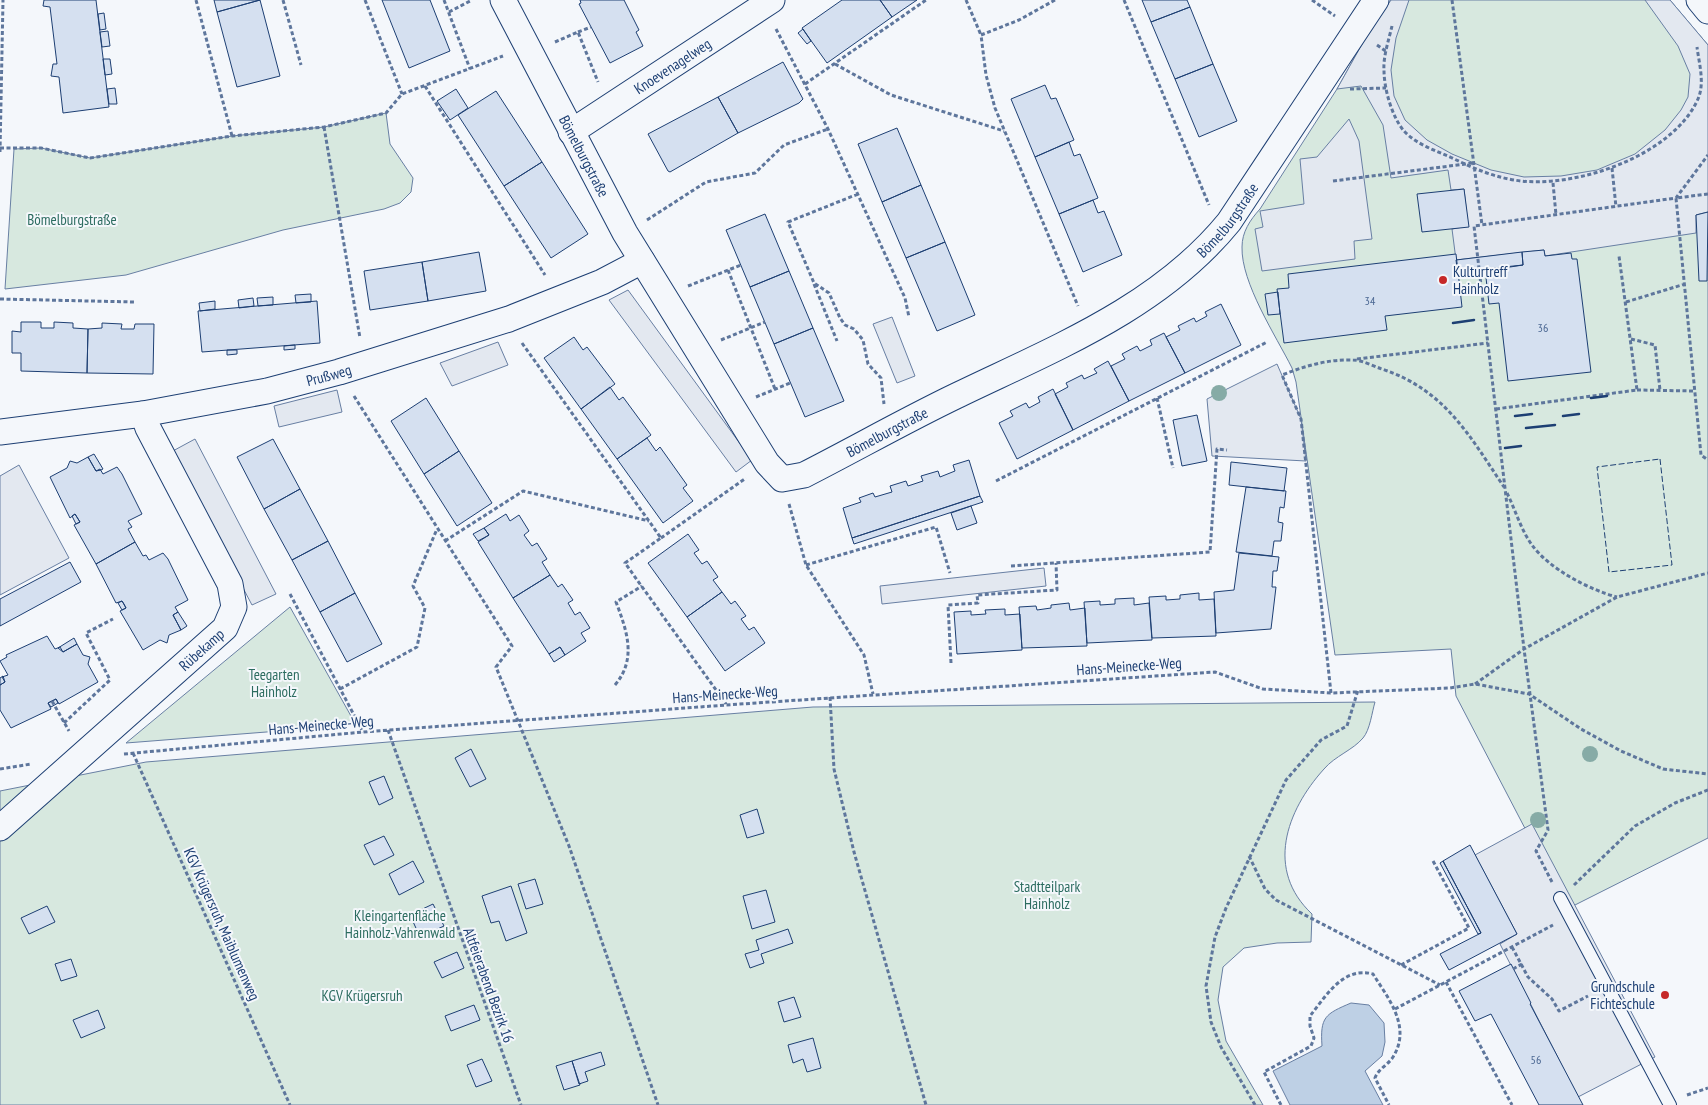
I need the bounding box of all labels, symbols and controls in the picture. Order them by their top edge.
street label: Knoevenagelweg [630,33,714,98]
street label: Bömelburgstraße [555,112,614,200]
street label: Bömelburgstraße [1192,179,1262,261]
park label: Bömelburgstraße [27,210,117,229]
place label: Kulturtreff Hainholz [1453,262,1508,298]
marker: Kulturtreff Hainholz [1437,274,1449,286]
house number: 34 [1365,293,1376,308]
house number: 36 [1538,320,1548,335]
street label: Prußweg [304,359,353,390]
street label: Bömelburgstraße [843,402,931,461]
street label: Rübekamp [174,624,228,675]
street label: Hans-Meinecke-Weg [1076,653,1182,679]
park label: Teegarten Hainholz [248,665,300,701]
street label: Hans-Meinecke-Weg [672,681,778,707]
street label: Hans-Meinecke-Weg [268,711,374,739]
street label: KGV Krügersruh, Maiblumenweg [180,845,264,1003]
park label: Stadtteilpark Hainholz [1014,877,1080,913]
park label: Kleingartenfläche Hainholz-Vahrenwald [345,906,455,942]
street label: Altfeierabend Bezirk 16 [459,925,519,1045]
place label: Grundschule Fichteschule [1590,977,1655,1013]
park label: KGV Krügersruh [321,986,403,1005]
marker: Grundschule Fichteschule [1659,989,1671,1001]
house number: 56 [1531,1052,1541,1067]

